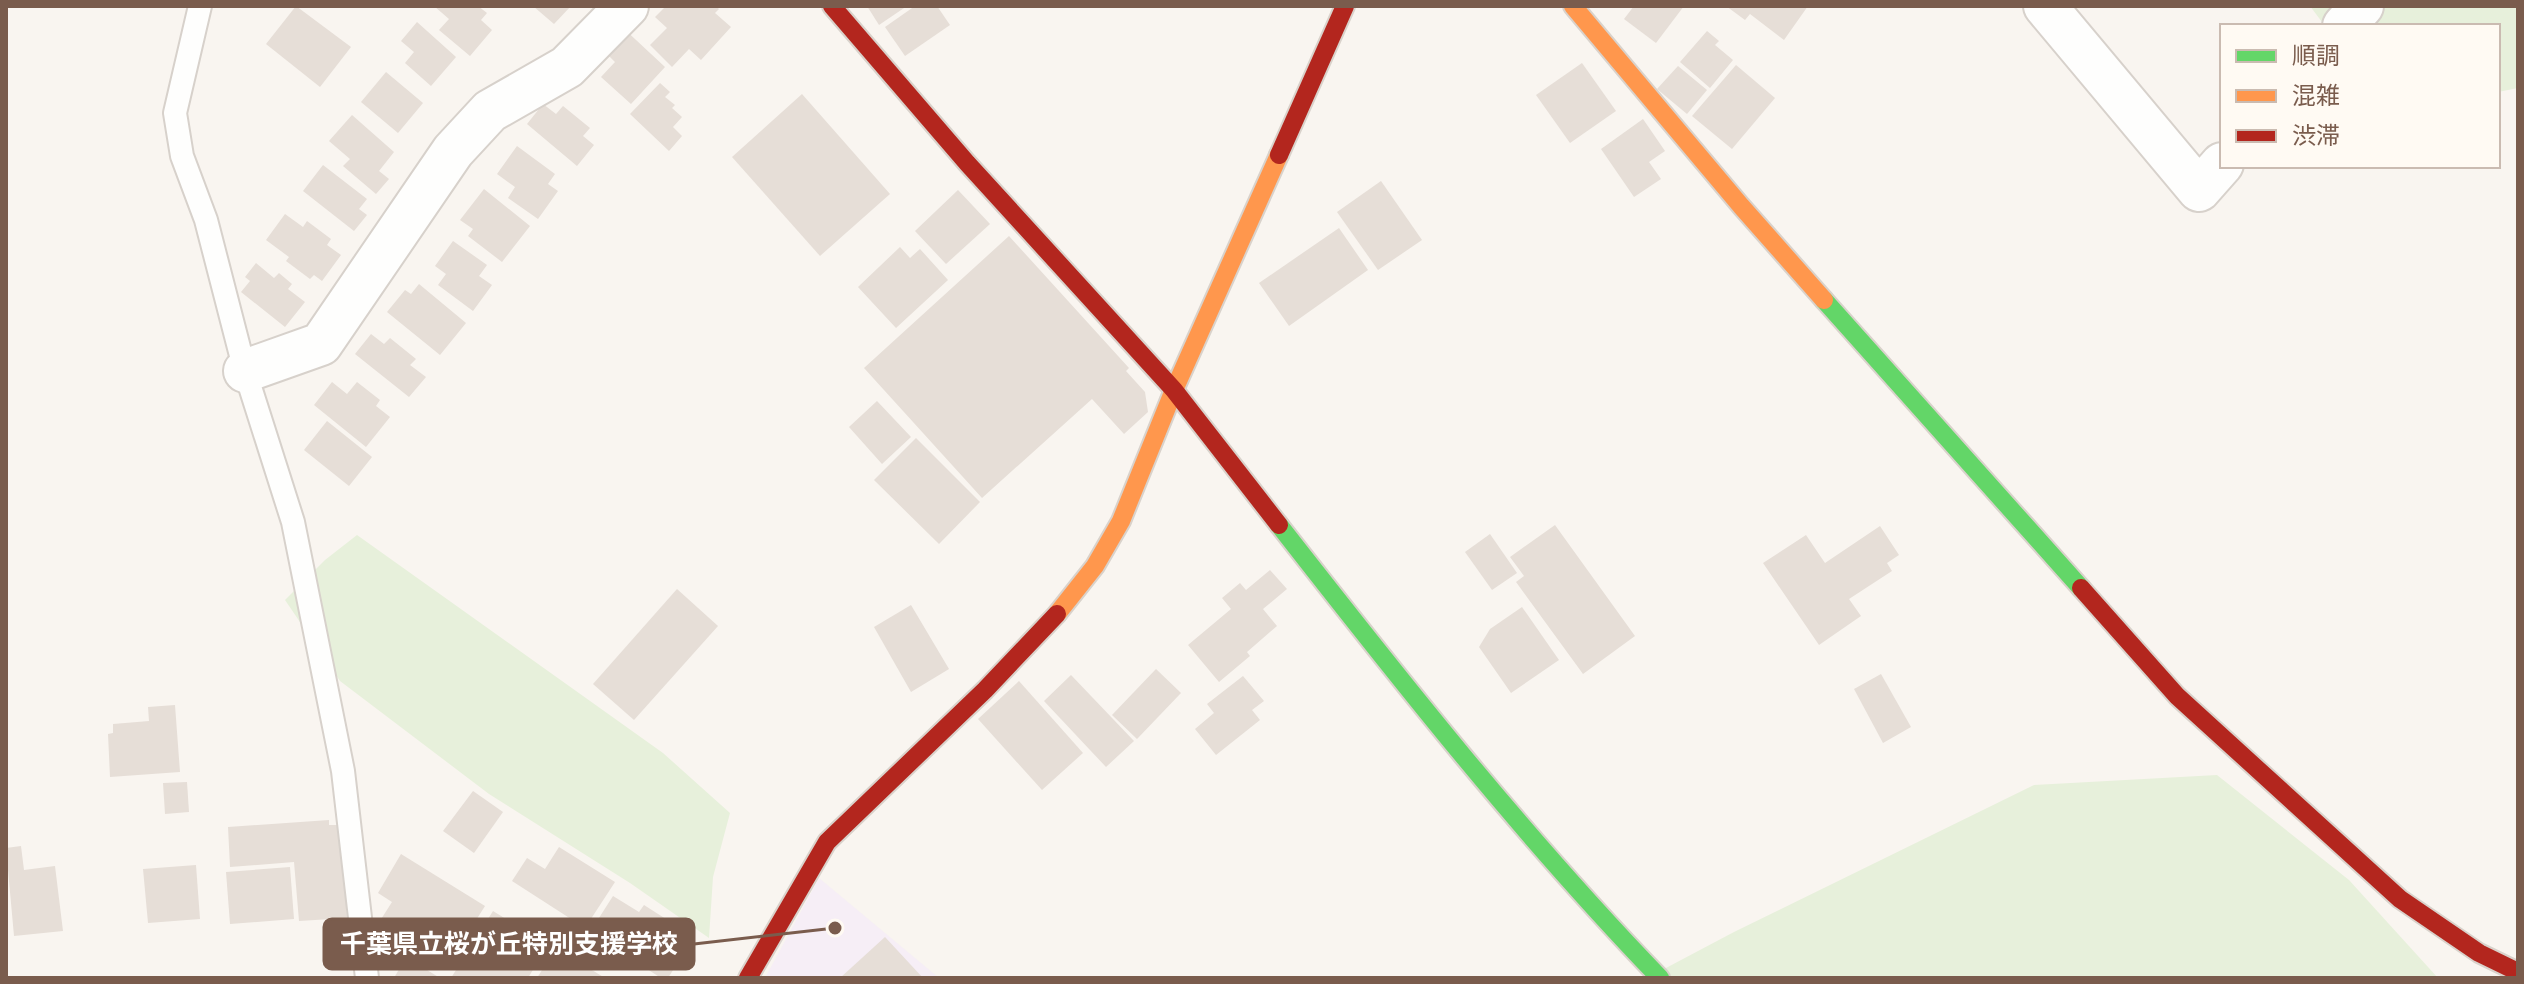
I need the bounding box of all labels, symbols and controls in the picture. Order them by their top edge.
legend [2220,24,2500,168]
text: 順調 [2292,40,2340,70]
text: 混雑 [2292,80,2340,110]
text: 渋滞 [2292,120,2340,150]
callout: 千葉県立桜が丘特別支援学校 [324,919,694,969]
text: 千葉県立桜が丘特別支援学校 [340,927,678,960]

